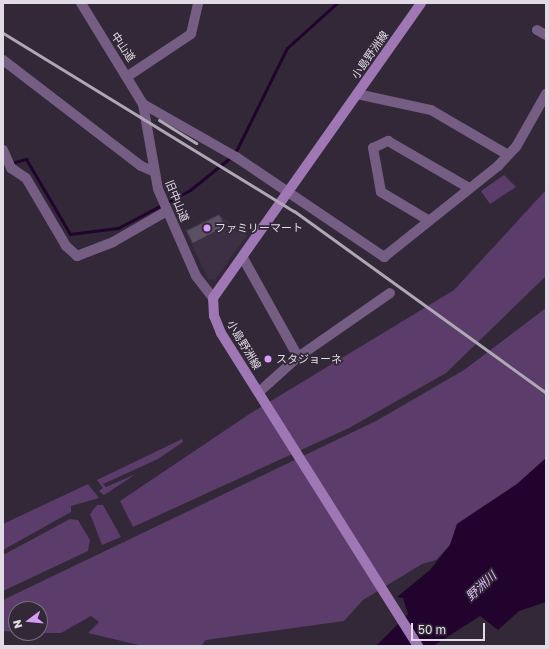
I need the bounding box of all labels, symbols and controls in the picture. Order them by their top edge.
street label: 小島野洲線 [349,29,391,81]
street label: 中山道 [108,30,138,64]
street label: 旧中山道 [163,178,191,224]
place label: ファミリーマート [215,221,303,235]
marker: ファミリーマート [202,223,212,233]
street label: 小島野洲線 [224,318,264,372]
place label: スタジョーネ [276,352,342,366]
marker: スタジョーネ [263,354,273,364]
water label: 野洲川 [463,568,499,604]
north arrow [8,601,48,641]
scale bar [413,615,487,641]
text: N [10,618,24,630]
text: 50 m [418,622,446,637]

